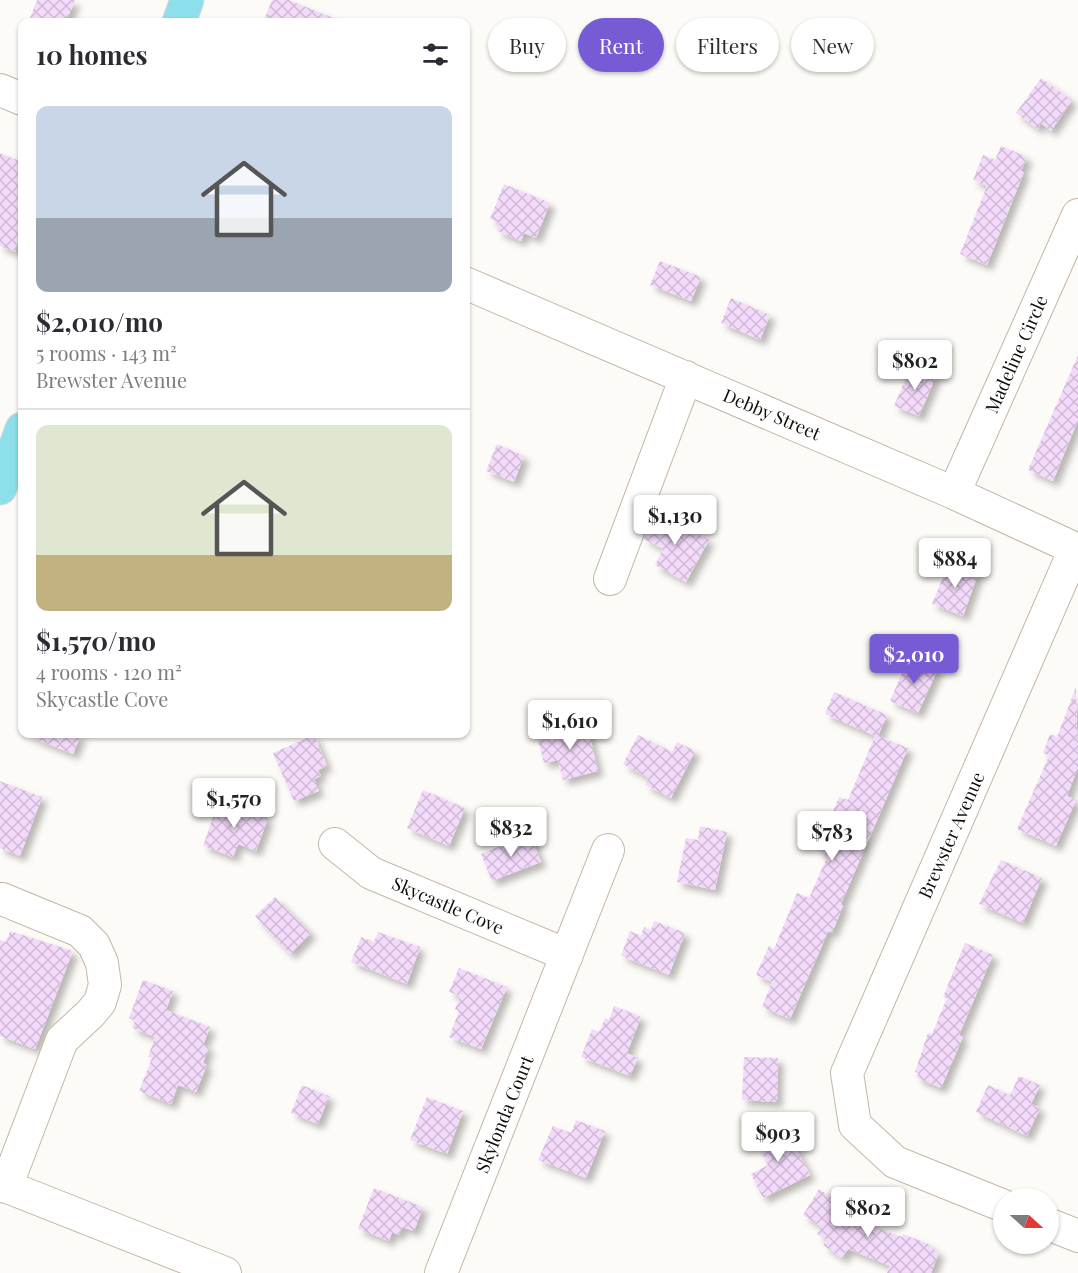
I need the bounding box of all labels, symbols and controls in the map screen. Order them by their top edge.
chip: Buy [488,18,566,72]
chip: Rent [578,18,664,72]
chip: Filters [676,18,779,72]
chip: New [791,18,874,72]
text: 10 homes [36,37,148,72]
icon: filters [419,38,452,71]
icon: home [190,145,298,253]
street label: Madeline Circle [979,291,1053,417]
text: $2,010/mo [36,304,163,339]
text: 5 rooms · 143 m² [36,339,177,366]
pin: $802 [879,340,951,391]
text: $802 [892,346,938,373]
text: Brewster Avenue [36,366,187,393]
street label: Debby Street [720,383,825,446]
icon: home [190,464,298,572]
pin: $1,130 [626,495,724,546]
text: $1,130 [648,501,702,528]
pin: $884 [919,538,991,589]
text: $884 [933,544,977,571]
text: $1,570/mo [36,623,156,658]
pin: $2,010 [865,634,963,685]
text: $2,010 [884,640,944,667]
text: 4 rooms · 120 m² [36,658,182,685]
text: Skycastle Cove [36,685,168,712]
pin: $1,610 [521,700,619,751]
text: $1,610 [542,706,598,733]
street label: Brewster Avenue [912,768,990,902]
pin: $1,570 [185,778,283,829]
text: $1,570 [206,784,262,811]
pin: $832 [475,807,547,858]
pin: $783 [796,811,868,862]
text: $832 [490,813,532,840]
text: $783 [811,817,853,844]
street label: Skycastle Cove [388,871,508,939]
street label: Skylonda Court [470,1051,539,1176]
pin: $903 [742,1112,814,1163]
text: $903 [755,1118,801,1145]
pin: $802 [832,1187,904,1238]
north arrow [993,1188,1059,1254]
map controls [993,1188,1059,1254]
text: $802 [845,1193,891,1220]

